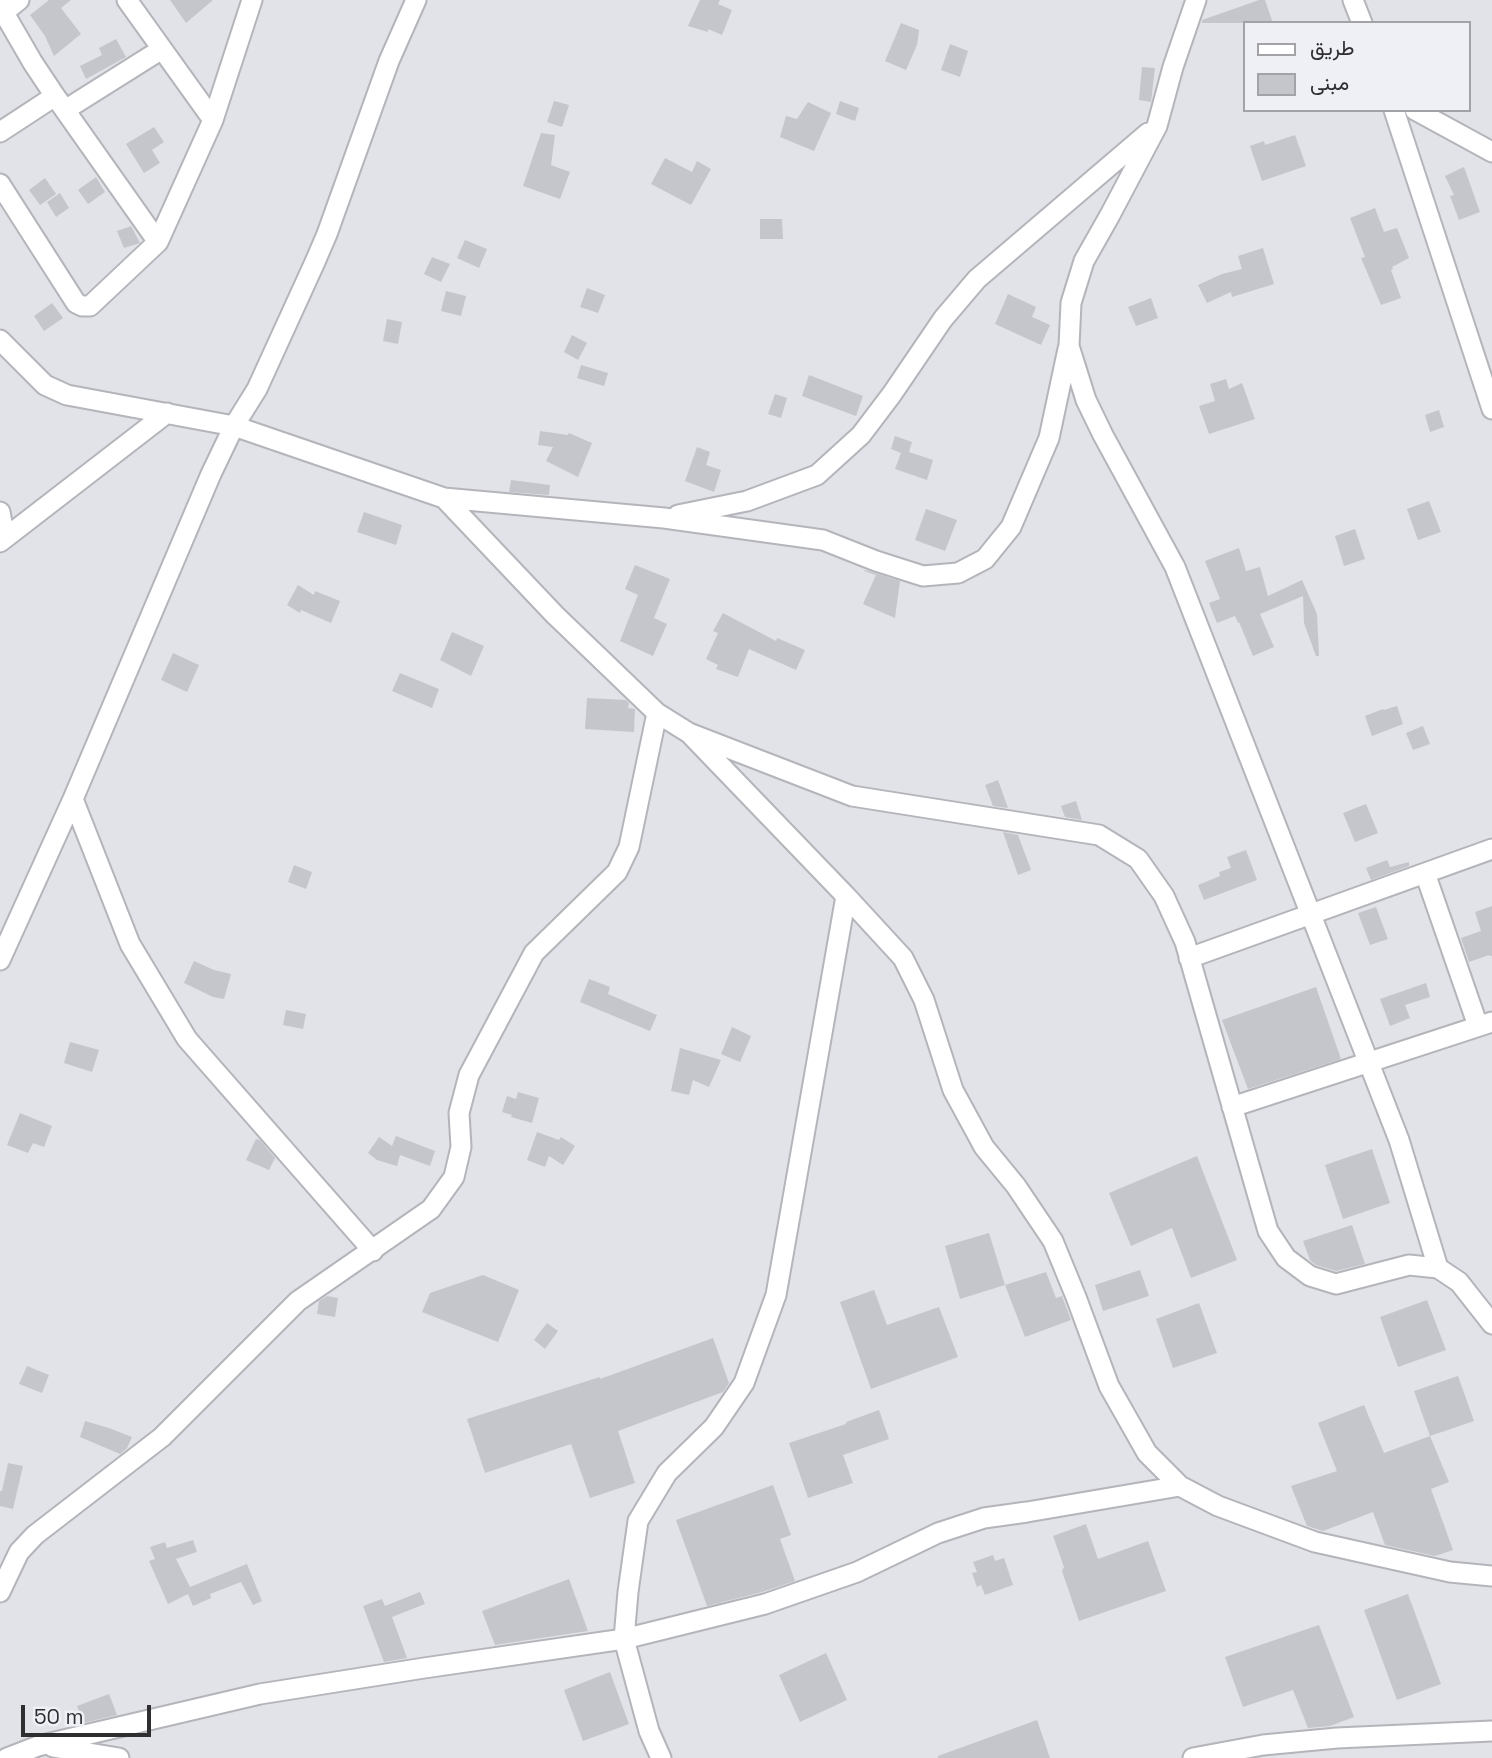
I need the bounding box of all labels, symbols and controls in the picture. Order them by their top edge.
legend [1244,21,1471,112]
text: طريق [1310,34,1355,61]
text: مبنى [1310,69,1349,96]
scale bar [24,1692,154,1736]
text: 50 m [34,1703,84,1730]

